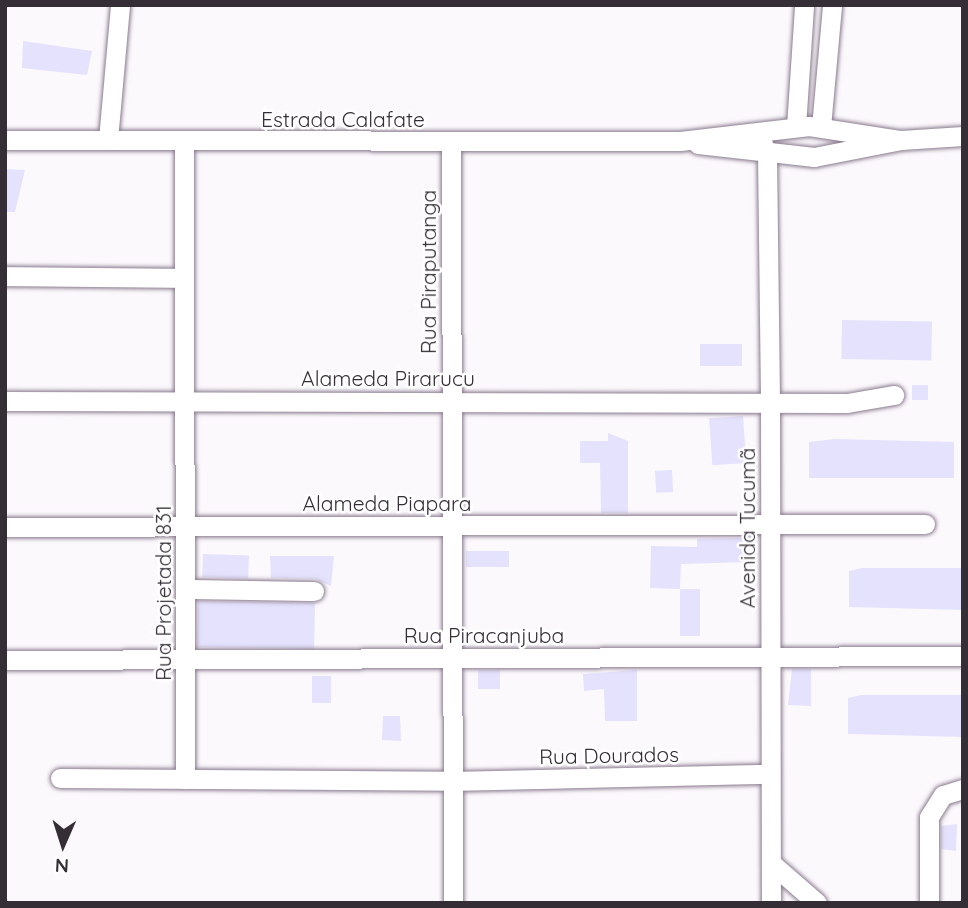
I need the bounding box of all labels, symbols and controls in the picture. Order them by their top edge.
street label: Estrada Calafate [261,106,425,132]
street label: Rua Piraputanga [415,190,441,354]
street label: Alameda Pirarucu [301,365,475,391]
street label: Avenida Tucumã [734,448,760,608]
street label: Alameda Piapara [302,490,472,516]
street label: Rua Projetada 831 [150,505,176,681]
street label: Rua Piracanjuba [404,622,564,648]
street label: Rua Dourados [539,741,679,769]
north arrow [28,810,98,880]
text: N [54,854,70,878]

